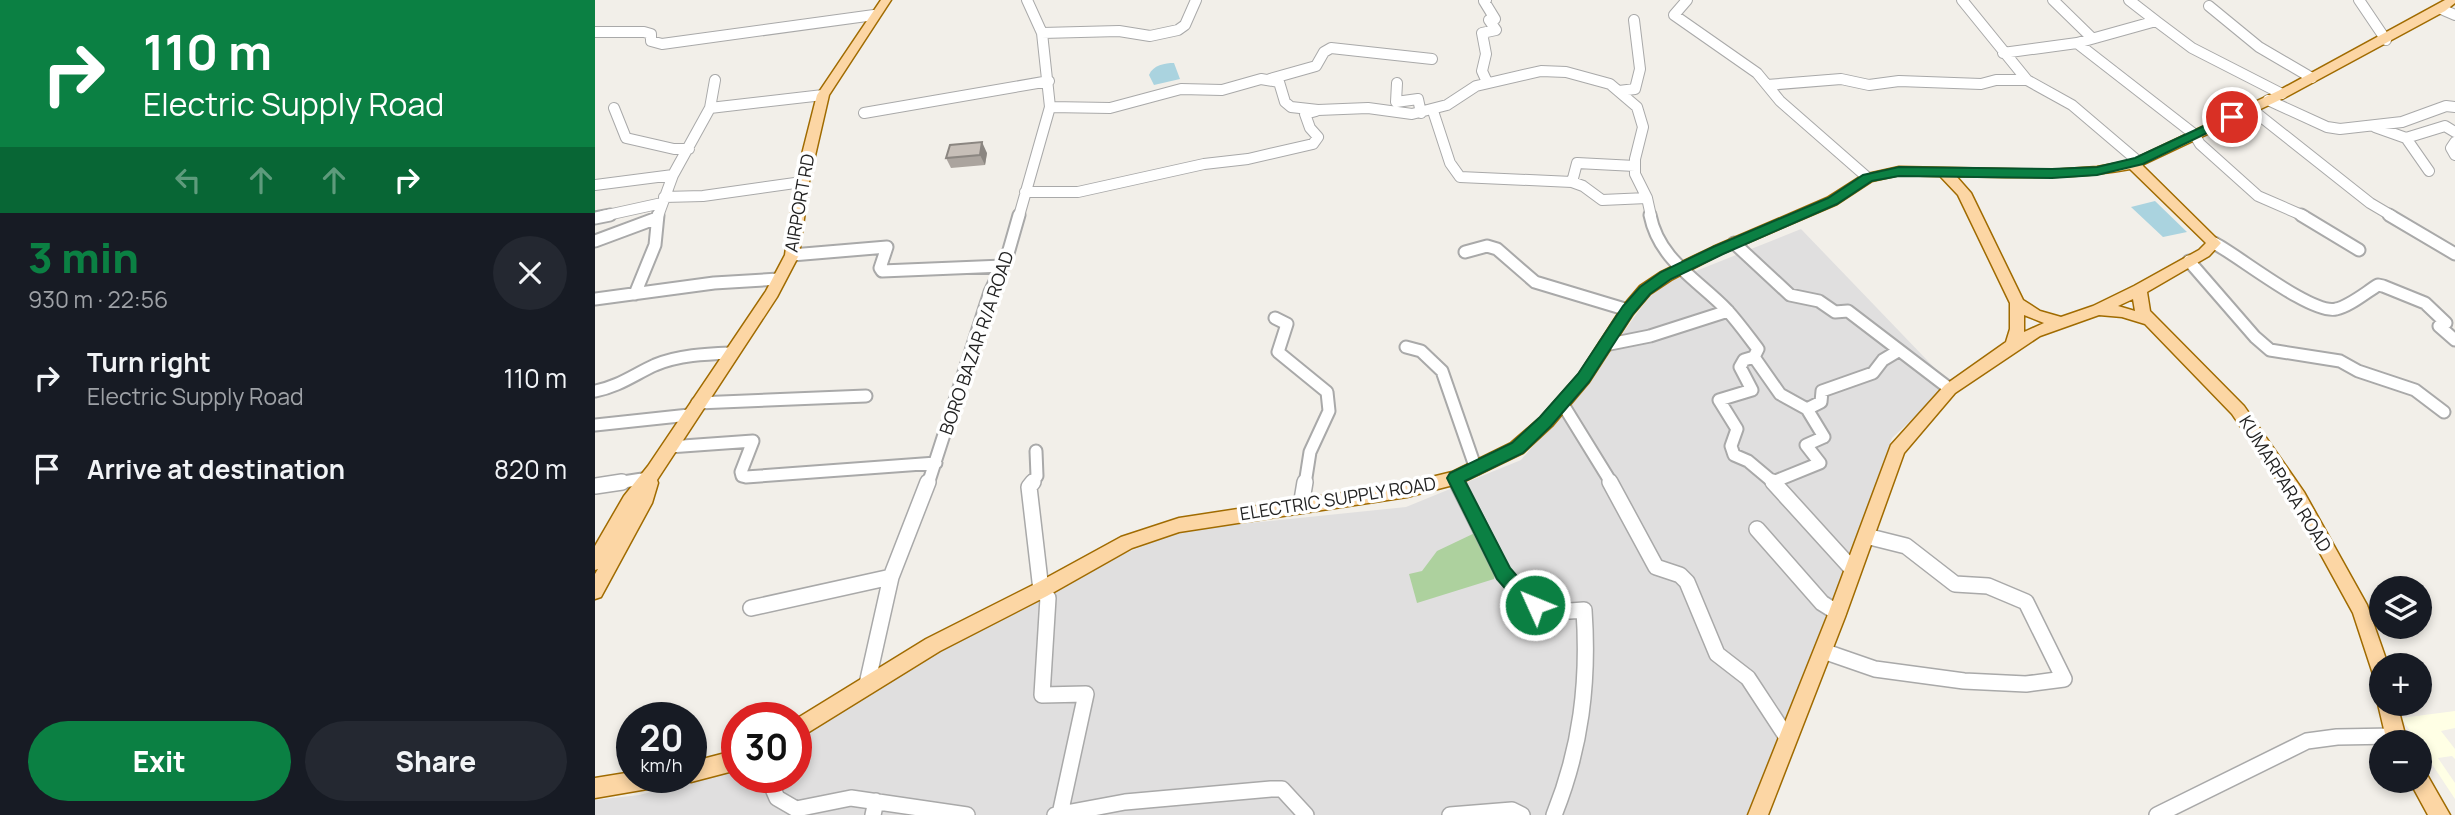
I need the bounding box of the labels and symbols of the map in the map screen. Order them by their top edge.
pin [2202,87,2262,147]
street label: AIRPORT RD [779,152,819,254]
street label: BORO BAZAR R/A ROAD [933,248,1019,438]
street label: KUMARPARA ROAD [2234,411,2337,556]
street label: ELECTRIC SUPPLY ROAD [1238,471,1438,525]
position arrow [1498,568,1572,642]
speed limit sign: 30 [721,702,812,793]

